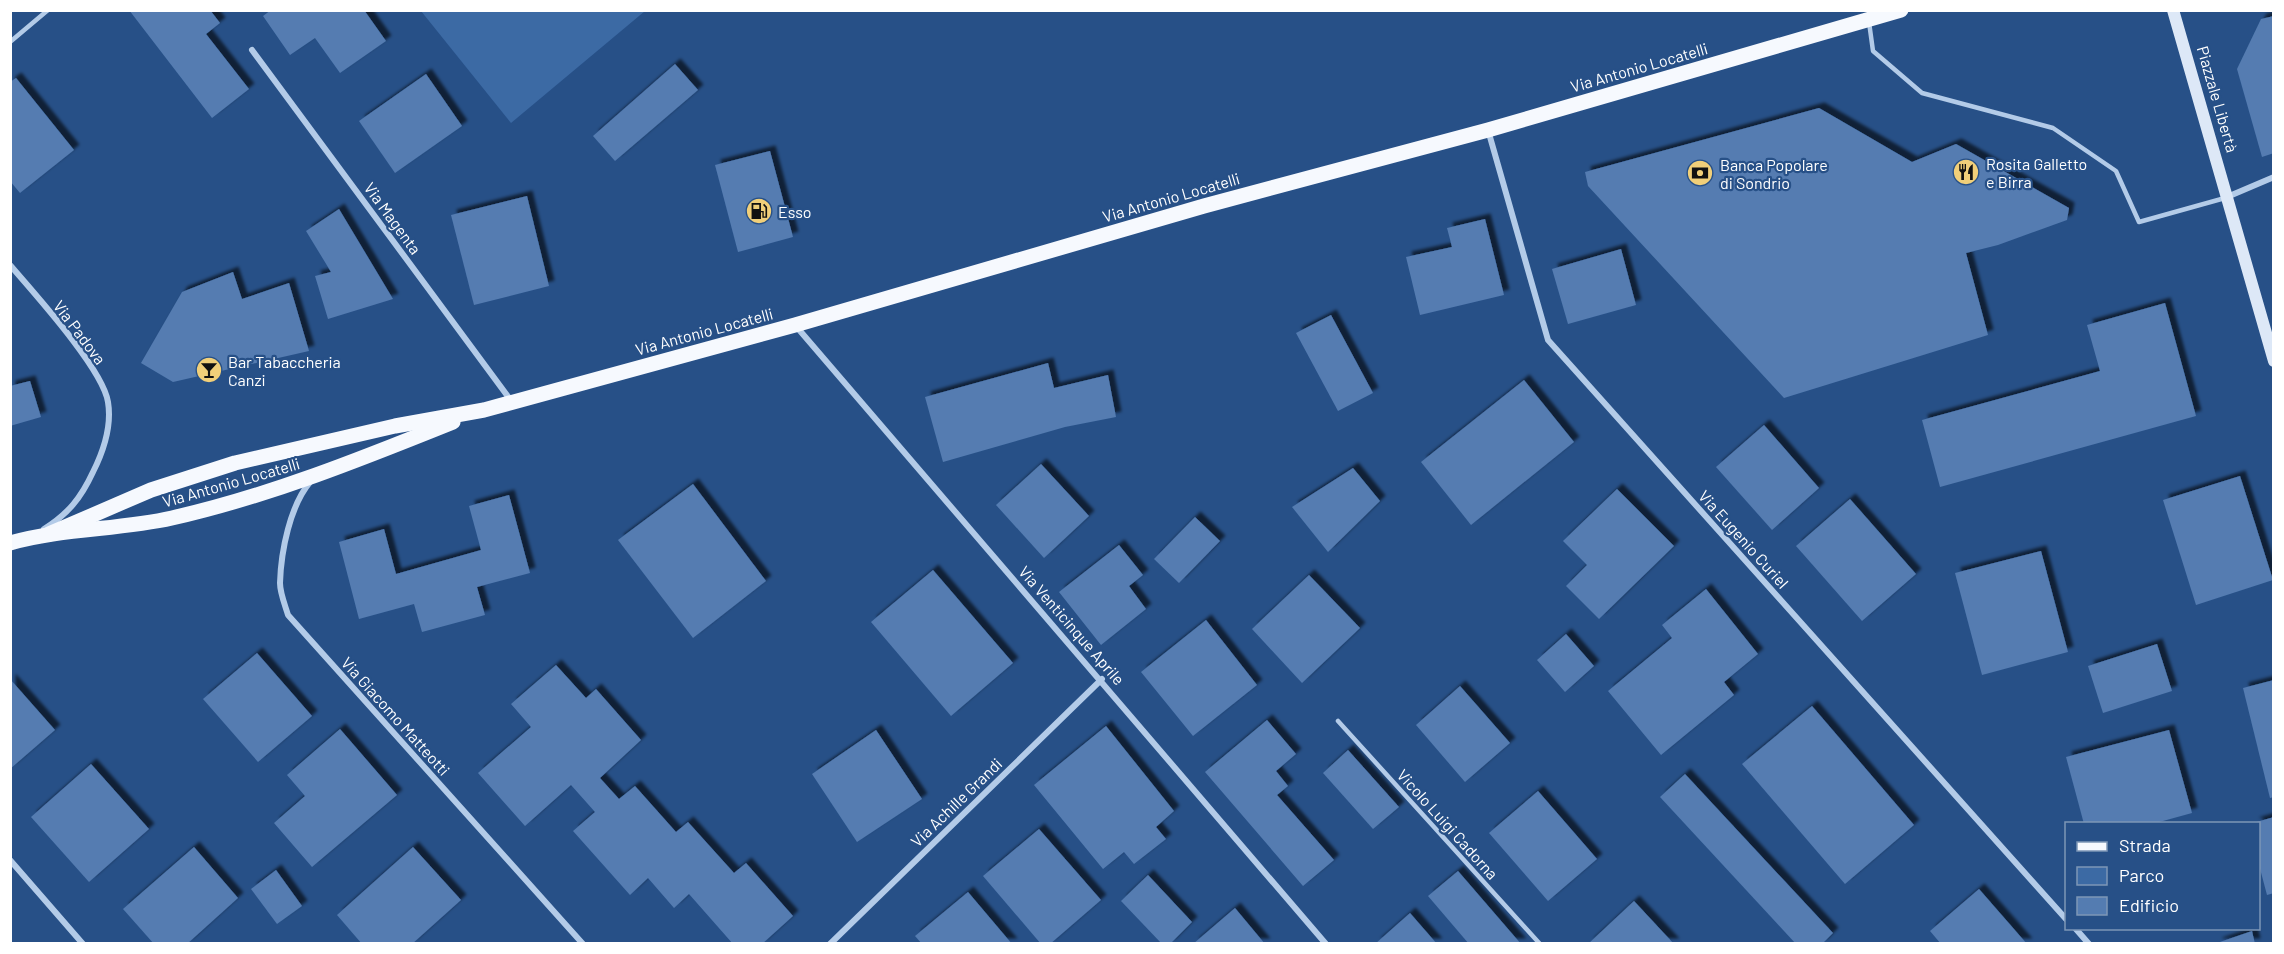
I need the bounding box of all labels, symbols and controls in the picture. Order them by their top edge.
street label: Via Antonio Locatelli [1568,38,1710,96]
street label: Piazzale Libertà [2194,44,2242,154]
place label: Rosita Galletto e Birra [1986,154,2087,191]
place label: Banca Popolare di Sondrio [1720,155,1828,192]
restaurant icon: Rosita Galletto e Birra [1951,157,1981,187]
bank icon: Banca Popolare di Sondrio [1685,158,1715,188]
street label: Via Antonio Locatelli [1100,168,1242,226]
street label: Via Magenta [361,178,425,258]
fuel station icon: Esso [744,196,774,226]
place label: Esso [778,202,812,221]
street label: Via Padova [50,296,110,368]
street label: Via Antonio Locatelli [633,303,775,359]
place label: Bar Tabaccheria Canzi [228,352,341,389]
bar icon: Bar Tabaccheria Canzi [194,355,224,385]
street label: Via Antonio Locatelli [160,453,302,511]
street label: Via Eugenio Curiel [1695,486,1793,592]
street label: Via Venticinque Aprile [1015,562,1129,688]
street label: Via Giacomo Matteotti [338,653,454,779]
street label: Via Achille Grandi [906,754,1006,850]
street label: Vicolo Luigi Cadorna [1394,765,1502,883]
legend [2065,822,2260,930]
text: Strada [2119,834,2171,856]
text: Parco [2119,864,2164,886]
text: Edificio [2119,894,2179,916]

